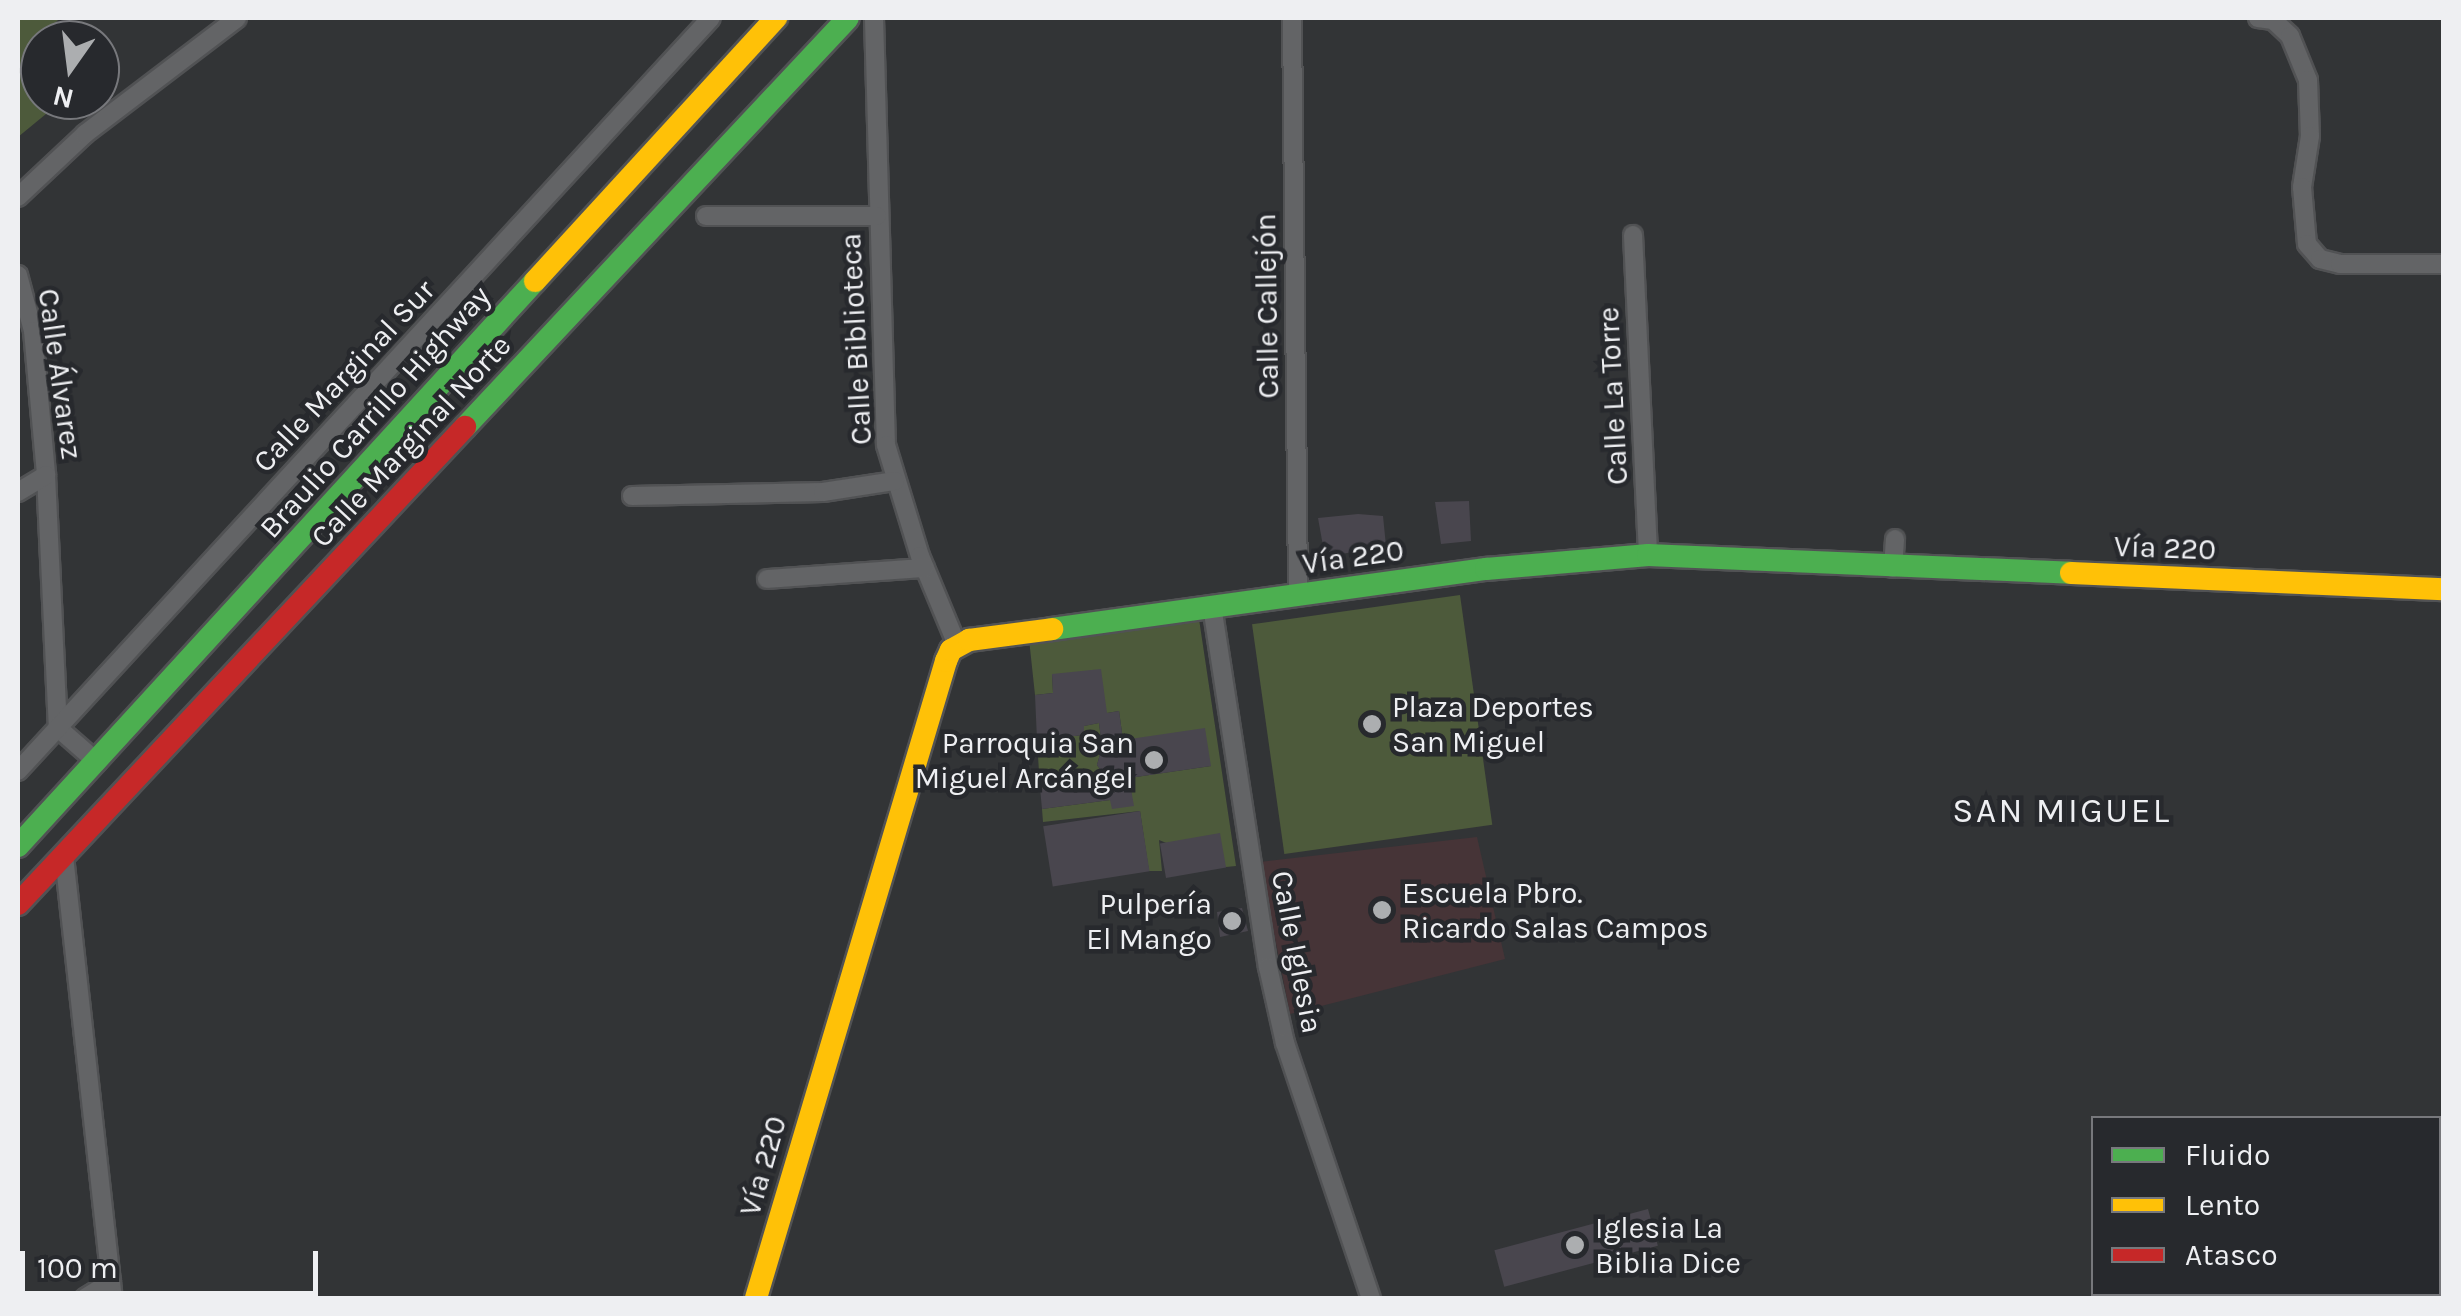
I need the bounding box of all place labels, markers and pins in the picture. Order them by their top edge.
place label: Plaza Deportes San Miguel [1392,689,1594,760]
marker: Plaza Deportes San Miguel [1361,713,1383,735]
place label: Parroquia San Miguel Arcángel [915,725,1134,796]
marker: Parroquia San Miguel Arcángel [1143,749,1165,771]
place label: Escuela Pbro. Ricardo Salas Campos [1402,875,1709,946]
place label: Pulpería El Mango [1086,886,1212,956]
marker: Escuela Pbro. Ricardo Salas Campos [1371,899,1393,921]
marker: Pulpería El Mango [1221,910,1243,932]
place label: Iglesia La Biblia Dice [1595,1210,1741,1280]
marker: Iglesia La Biblia Dice [1564,1234,1586,1256]

